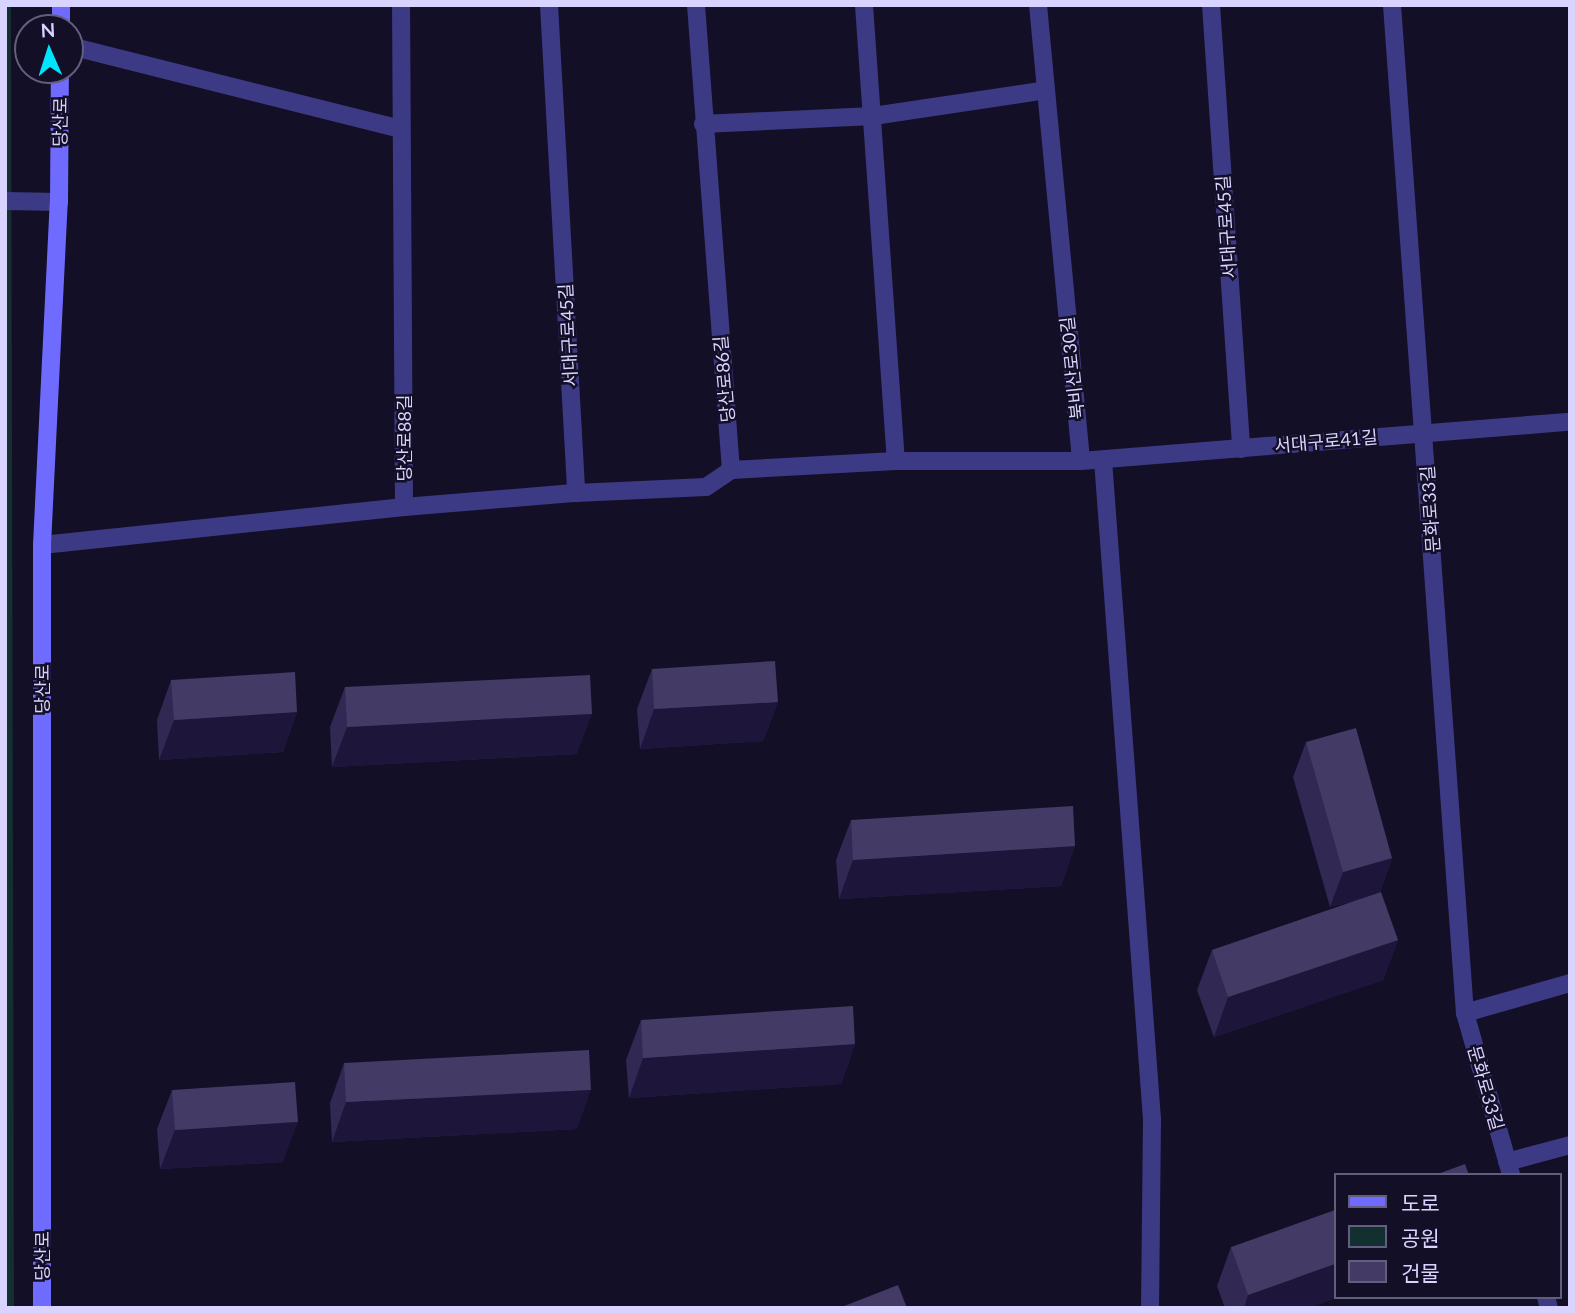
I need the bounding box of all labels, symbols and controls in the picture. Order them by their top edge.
north arrow [14,14,84,84]
text: N [40,18,56,41]
street label: 당산로 [49,97,71,147]
street label: 서대구로45길 [1212,175,1240,279]
street label: 서대구로45길 [555,283,581,387]
street label: 북비산로30길 [1056,315,1088,421]
street label: 당산로86길 [709,335,739,423]
street label: 당산로88길 [393,394,415,482]
street label: 서대구로41길 [1273,426,1379,456]
street label: 문화로33길 [1416,465,1444,553]
street label: 당산로 [31,664,53,714]
street label: 문화로33길 [1464,1043,1508,1133]
legend [1334,1173,1561,1299]
text: 도로 [1401,1190,1440,1215]
text: 공원 [1401,1225,1440,1250]
street label: 당산로 [31,1231,53,1281]
text: 건물 [1401,1260,1440,1285]

